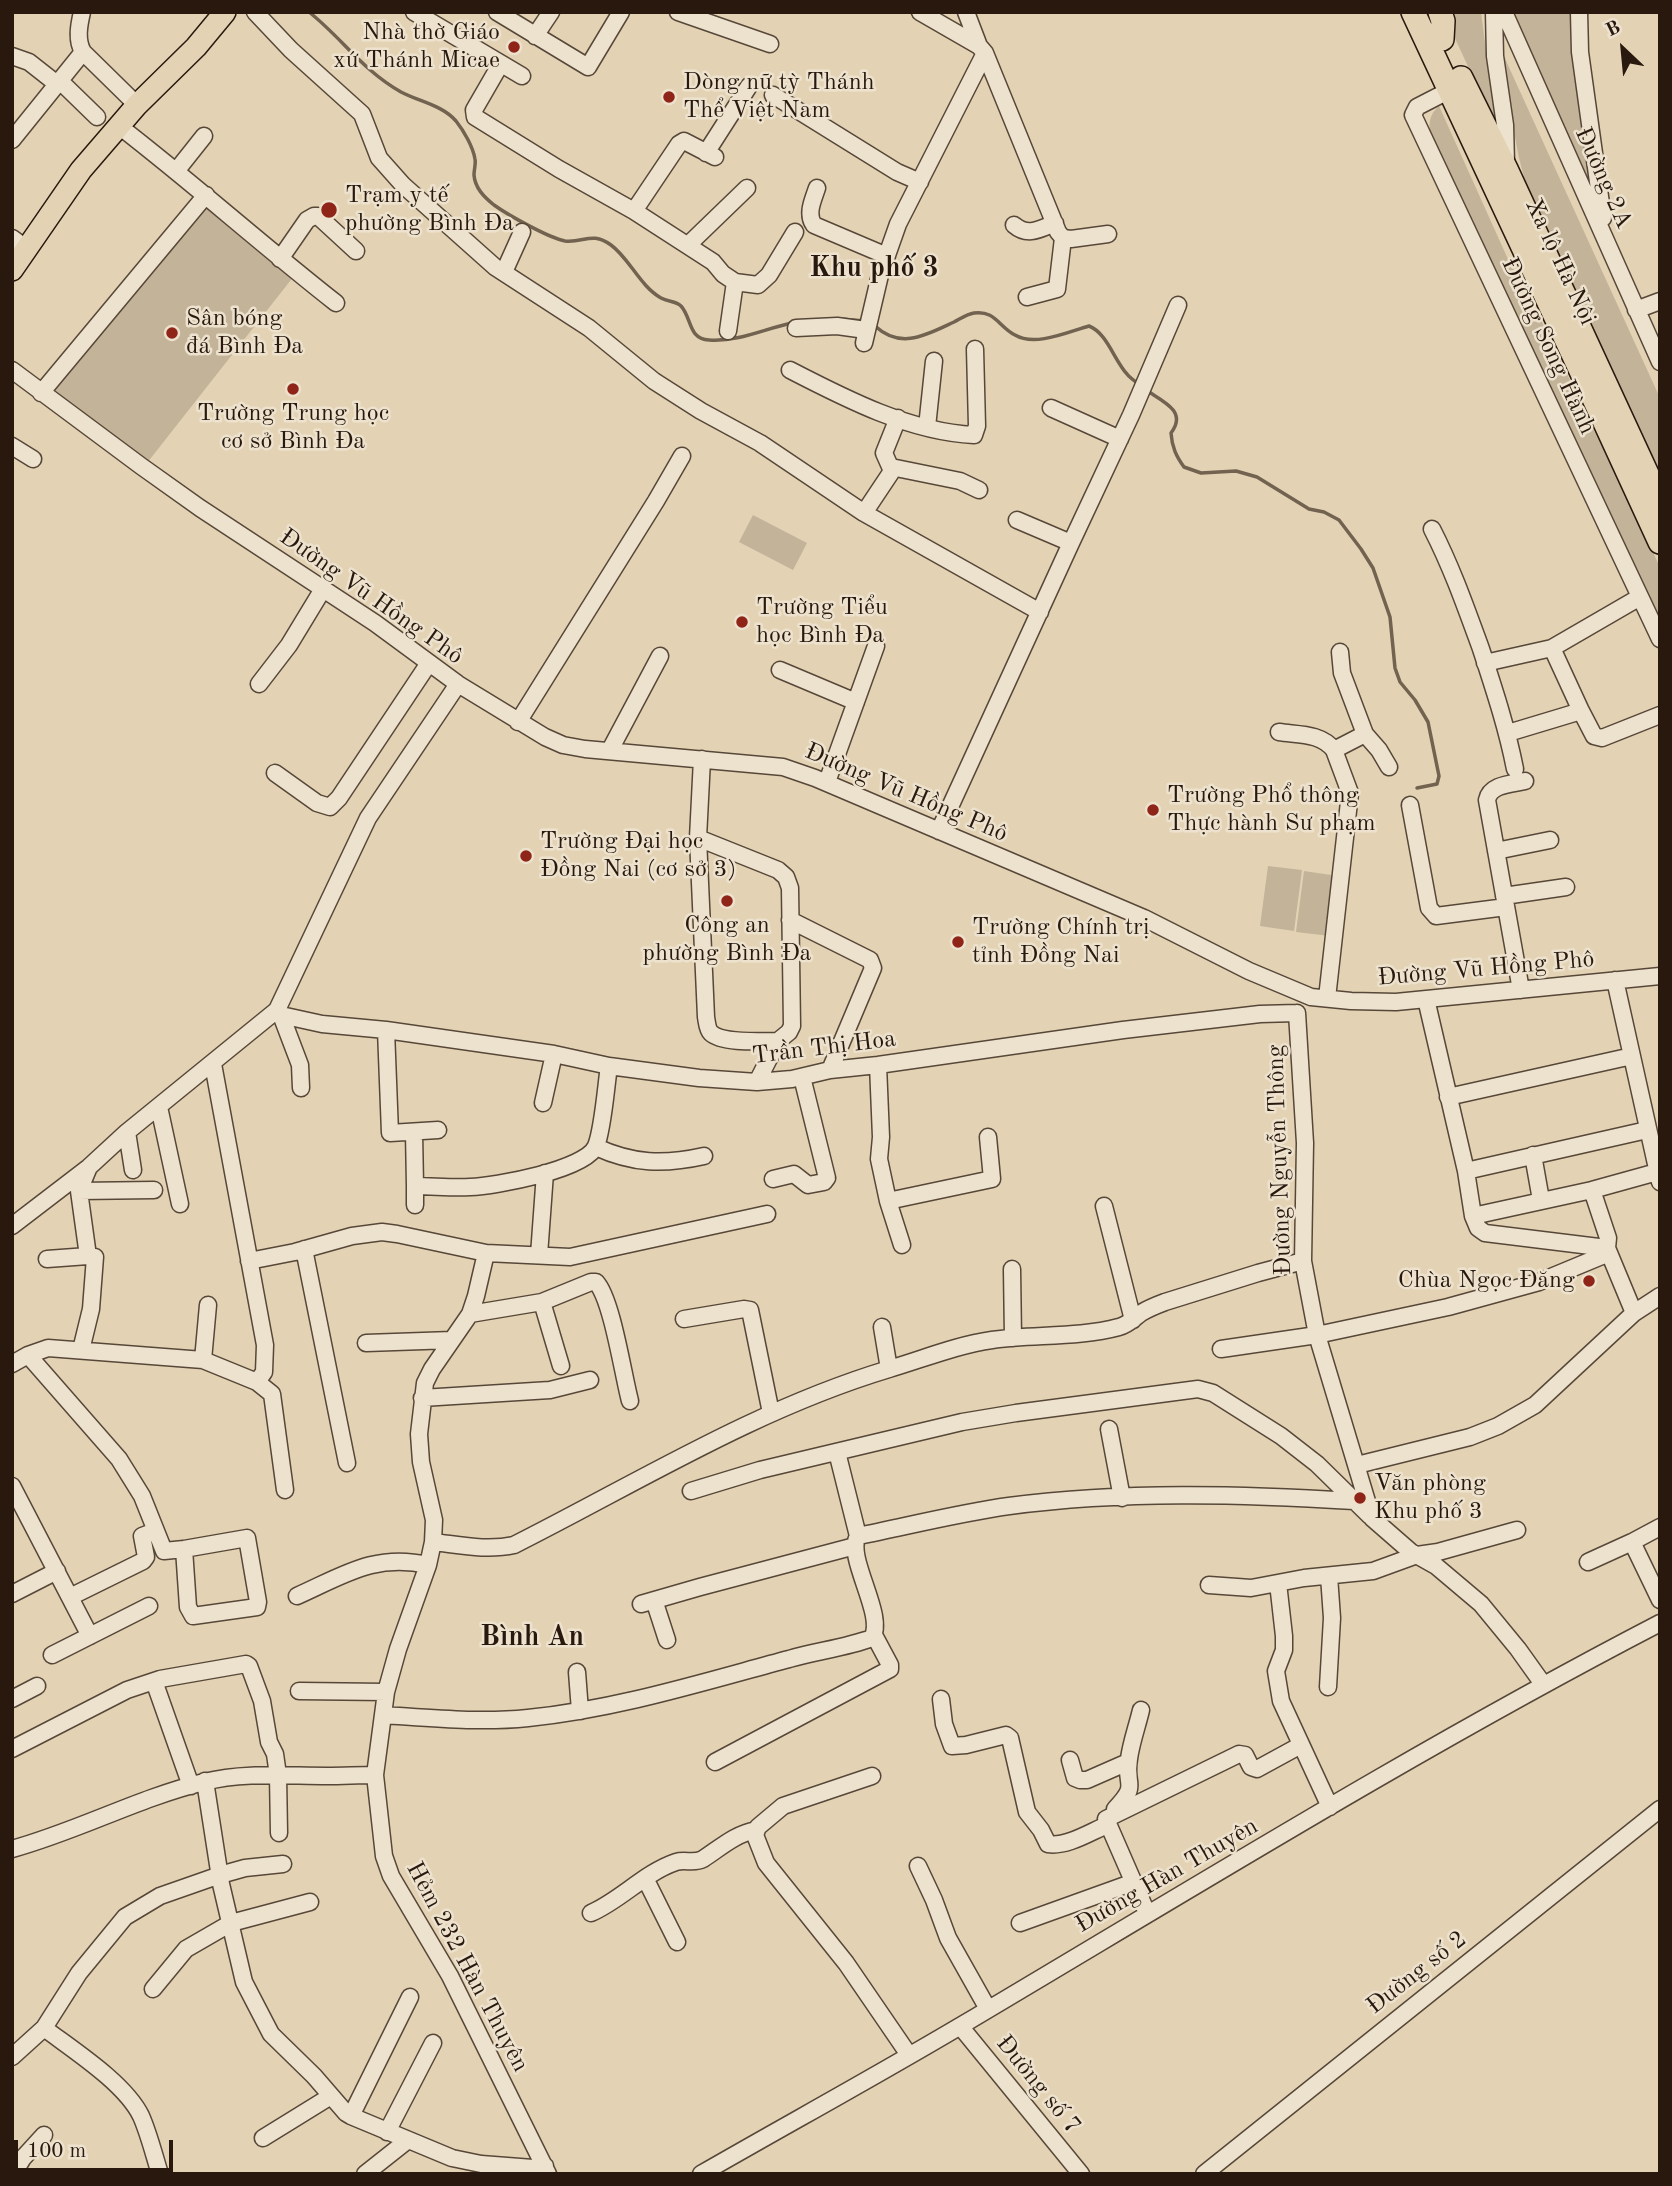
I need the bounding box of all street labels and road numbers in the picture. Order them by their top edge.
street label: Đường 2A [1568,123,1638,233]
street label: Xa lộ Hà Nội [1518,194,1602,330]
street label: Đường Song Hành [1494,253,1602,439]
street label: Đường Vũ Hồng Phô [274,523,468,671]
street label: Đường Vũ Hồng Phô [800,737,1012,849]
street label: Đường Vũ Hồng Phô [1376,945,1596,993]
street label: Trần Thị Hoa [750,1025,898,1071]
street label: Đường Nguyễn Thông [1262,1044,1298,1276]
street label: Đường Hàn Thuyên [1071,1812,1263,1940]
street label: Hẻm 232 Hàn Thuyên [399,1857,535,2077]
street label: Đường số 2 [1361,1925,1473,2021]
street label: Đường số 7 [989,2030,1087,2140]

